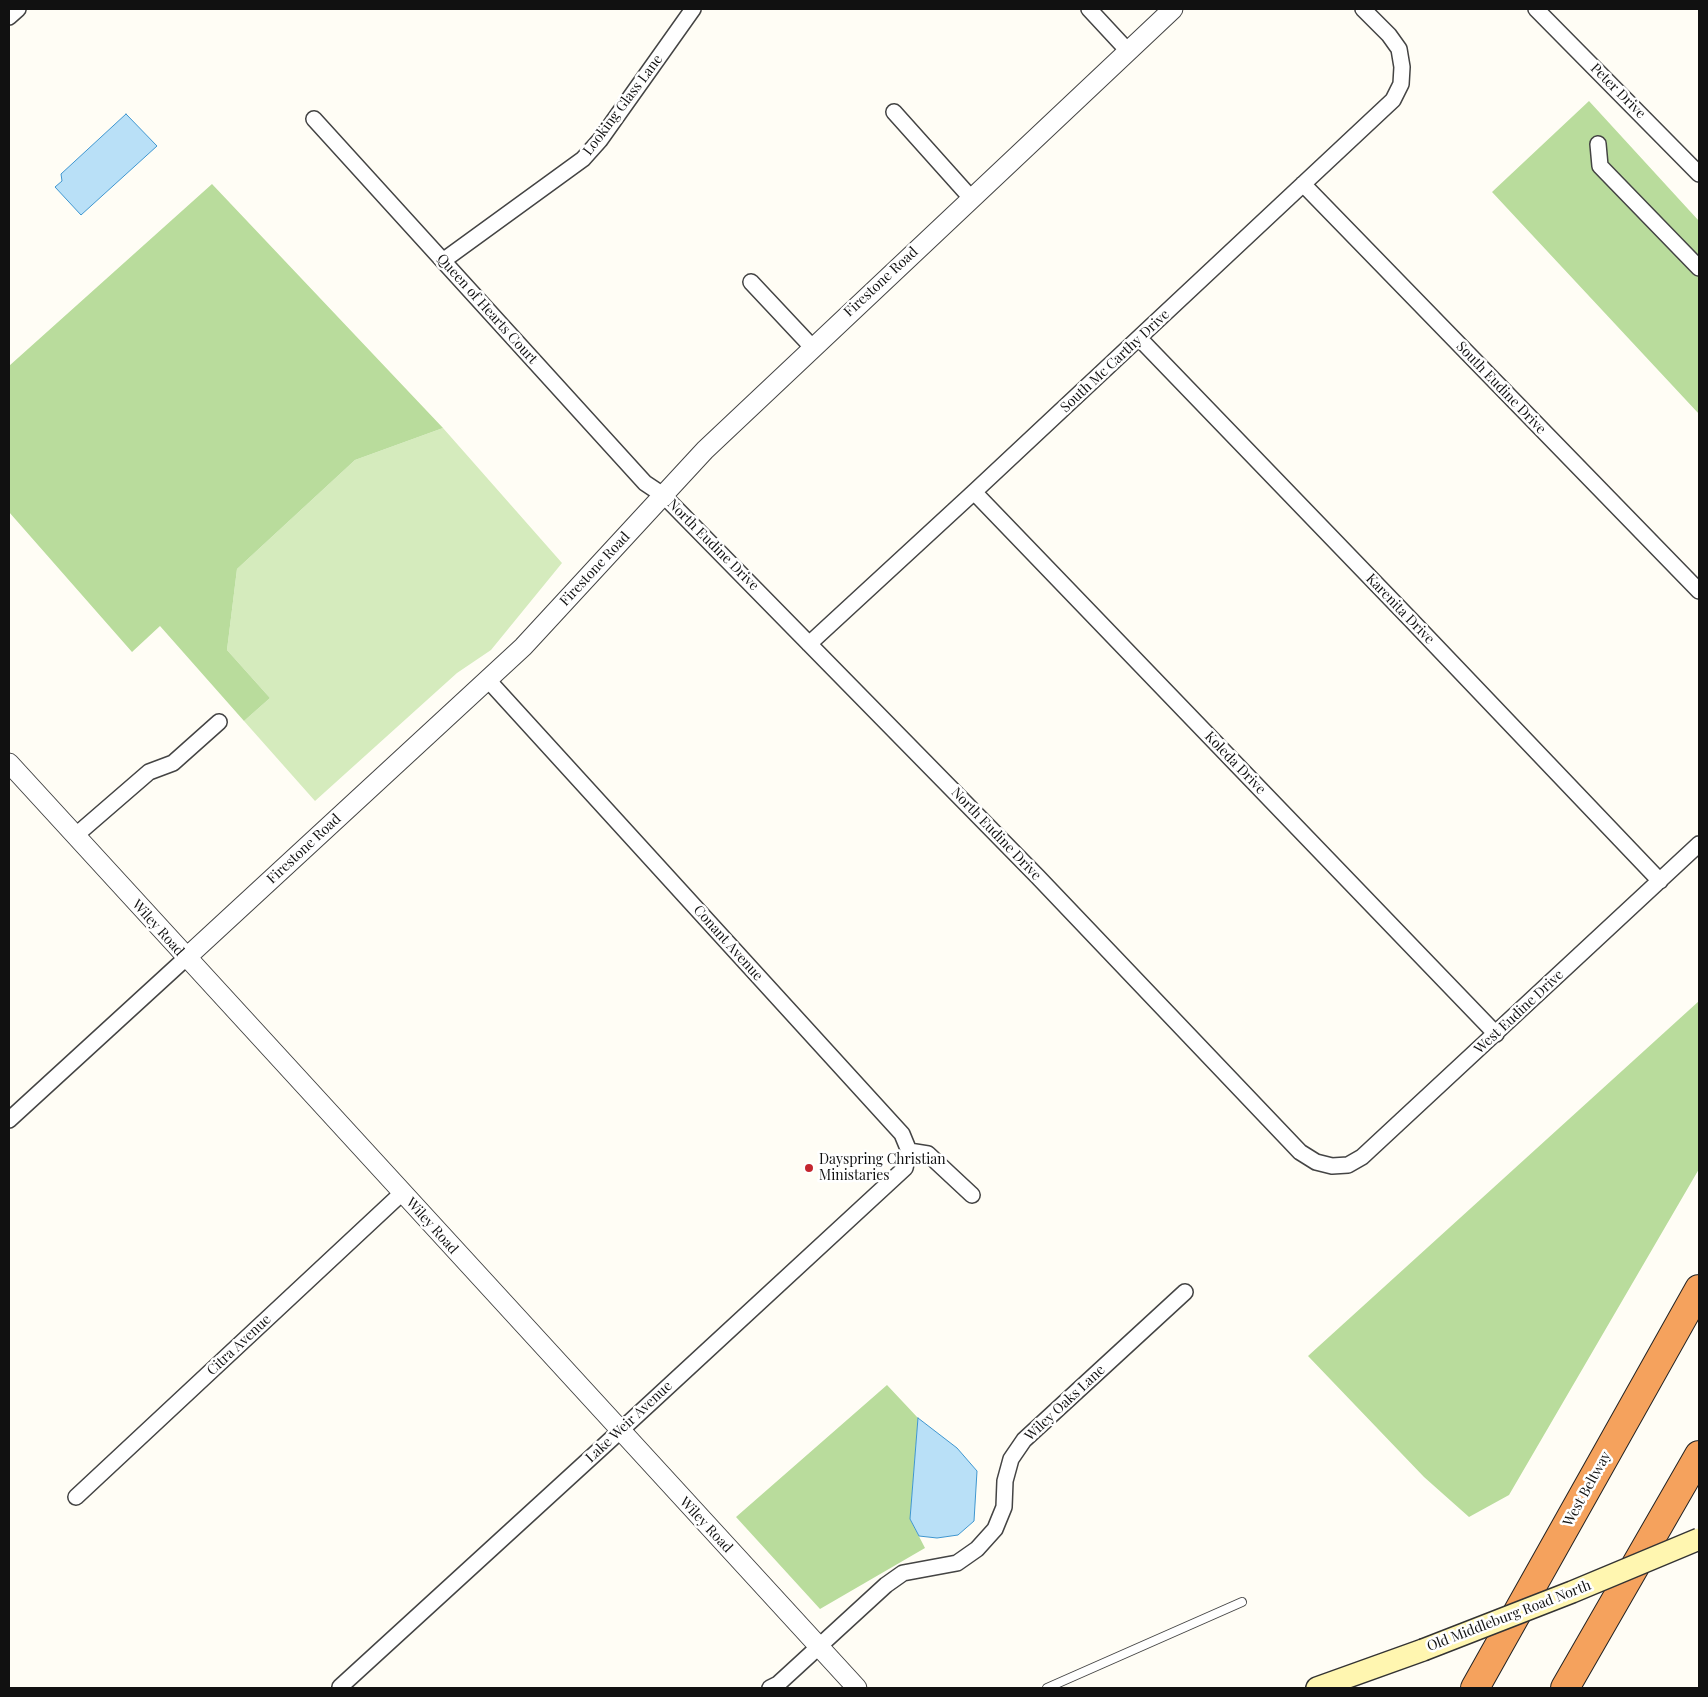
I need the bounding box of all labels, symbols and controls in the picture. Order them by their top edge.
street label: Looking Glass Lane [580,51,666,159]
street label: Peter Drive [1587,60,1649,122]
street label: Firestone Road [841,244,921,320]
street label: Queen of Hearts Court [433,251,541,367]
street label: South Mc Carthy Drive [1057,306,1173,416]
street label: South Eudine Drive [1453,338,1549,438]
street label: North Eudine Drive [664,496,762,594]
street label: Firestone Road [557,529,633,609]
street label: Karenita Drive [1362,570,1438,648]
street label: Koleda Drive [1201,728,1269,798]
street label: North Eudine Drive [947,784,1045,884]
street label: Firestone Road [264,811,344,887]
street label: Wiley Road [128,897,188,959]
street label: Conant Avenue [690,902,766,984]
street label: West Eudine Drive [1471,966,1567,1058]
place label: Dayspring Christian Ministaries [819,1152,946,1184]
marker: Dayspring Christian Ministaries [803,1162,815,1174]
street label: Wiley Road [402,1195,462,1257]
street label: Citra Avenue [203,1311,275,1379]
street label: Wiley Oaks Lane [1022,1362,1108,1444]
street label: Lake Weir Avenue [582,1378,676,1466]
street label: West Beltway [1560,1449,1614,1529]
street label: Wiley Road [676,1494,736,1556]
street label: Old Middleburg Road North [1425,1577,1593,1655]

